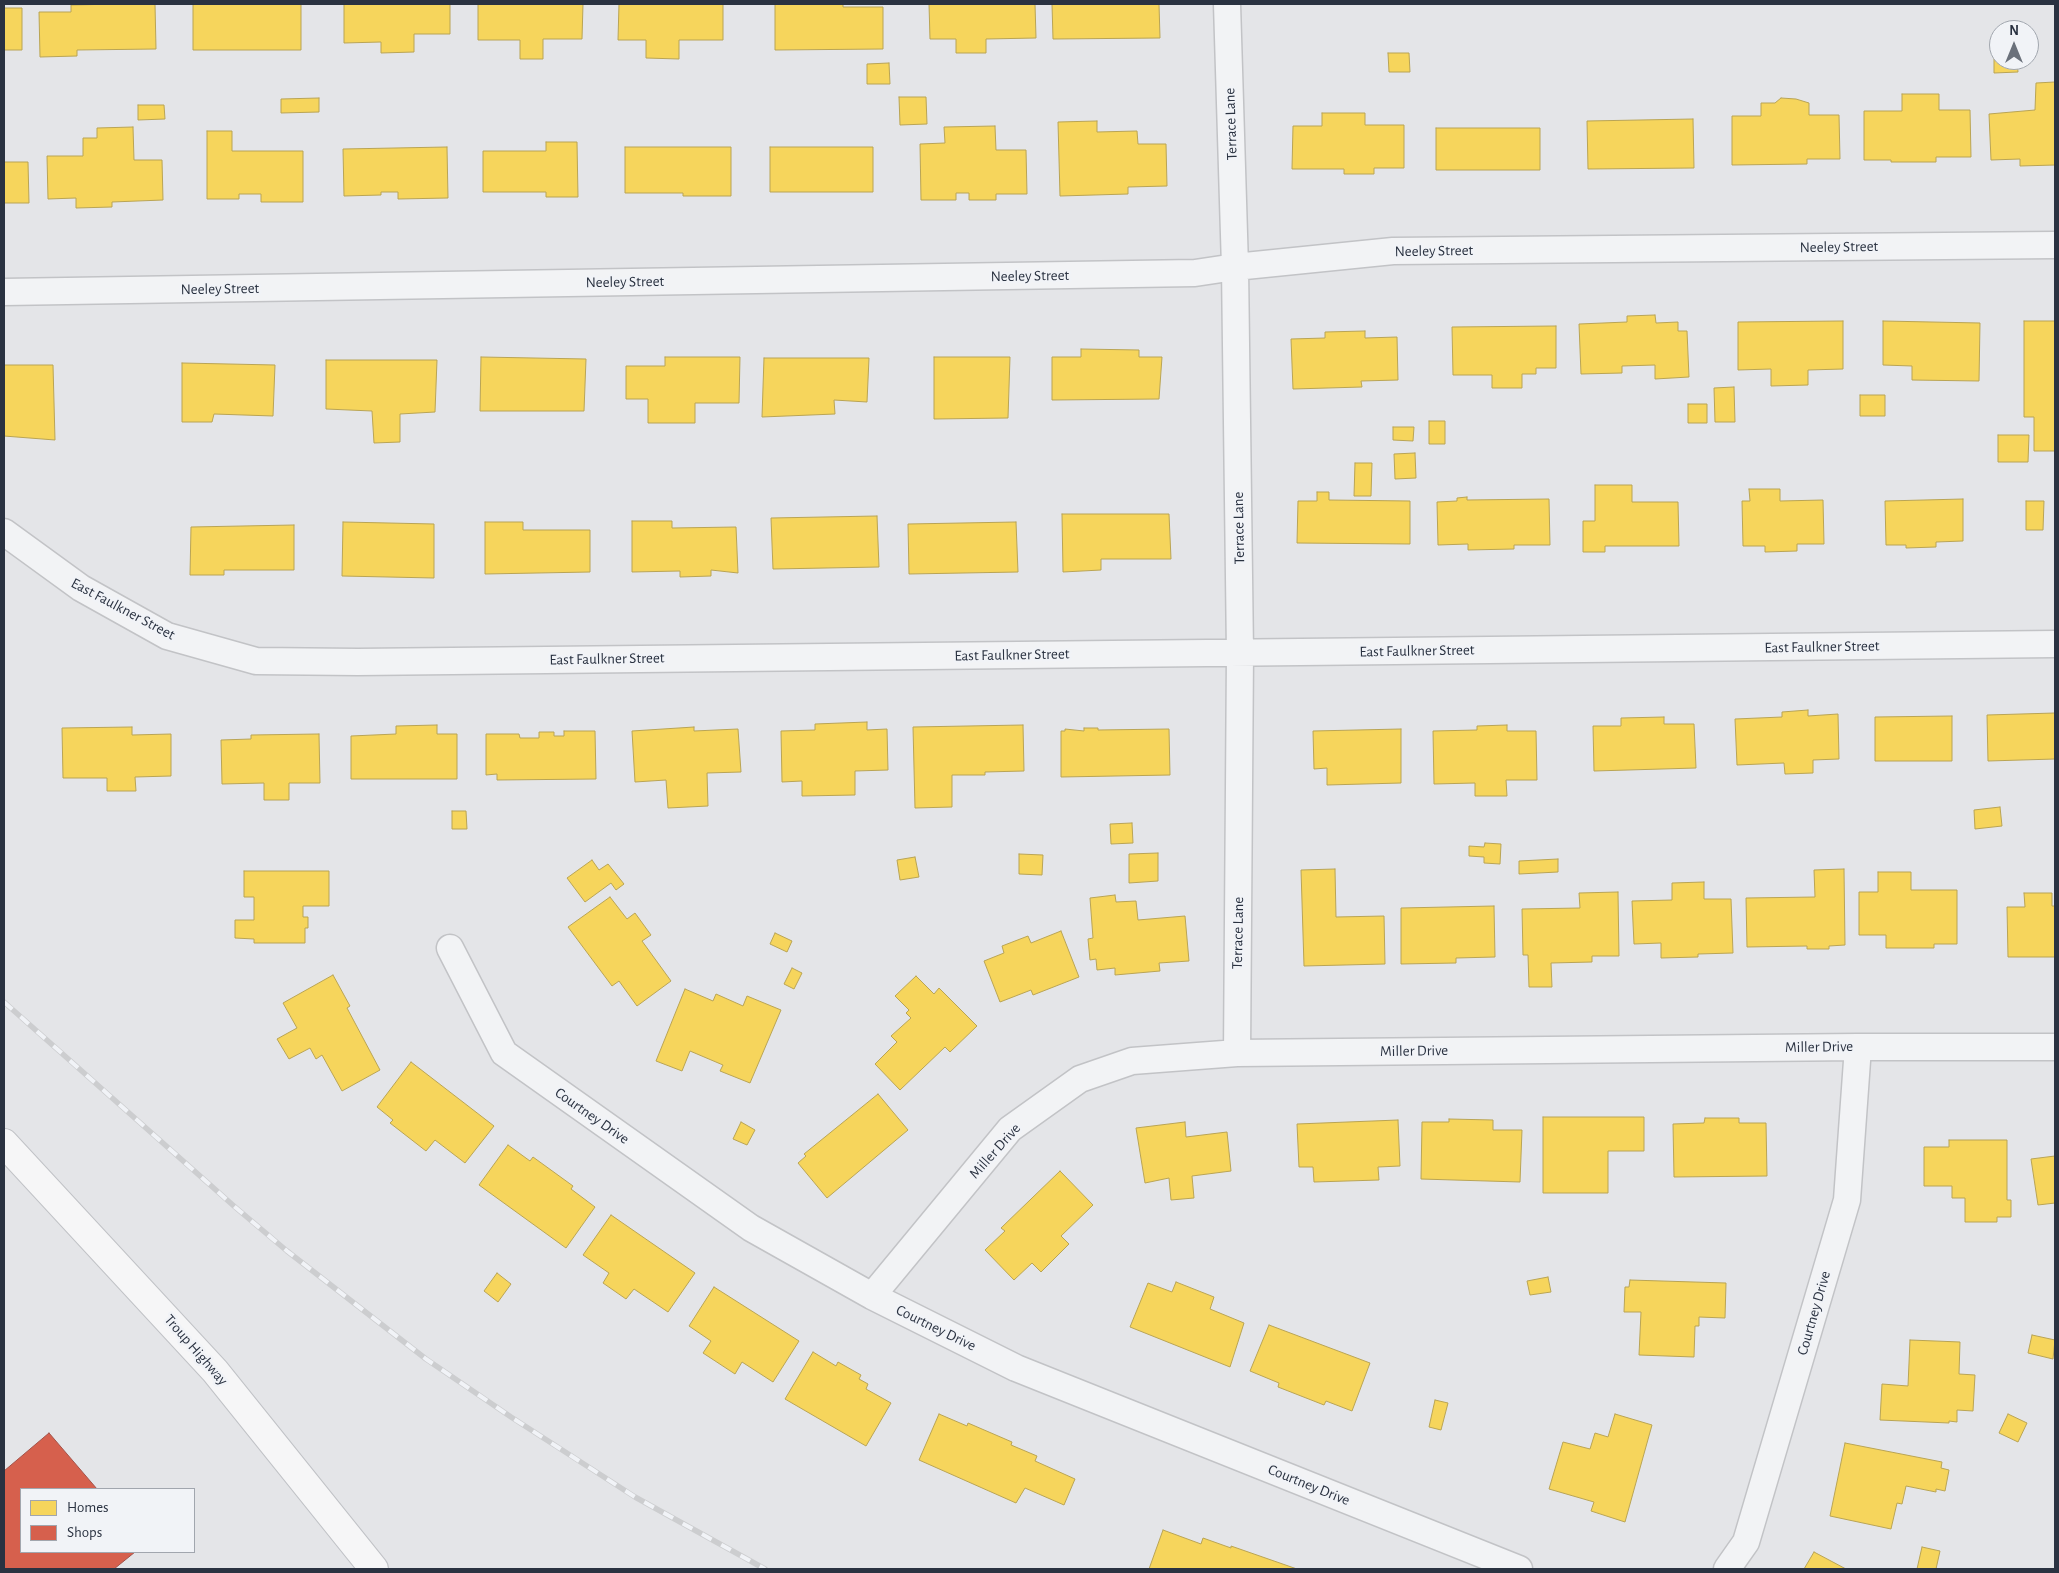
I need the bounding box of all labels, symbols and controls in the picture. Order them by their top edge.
north arrow [1989,20,2039,70]
text: N [2009,24,2019,38]
street label: Terrace Lane [1221,87,1241,161]
street label: Neeley Street [1800,237,1878,257]
street label: Neeley Street [1395,241,1473,261]
street label: Neeley Street [991,266,1069,286]
street label: Neeley Street [586,272,664,292]
street label: Neeley Street [181,279,259,299]
street label: Terrace Lane [1229,492,1249,564]
street label: East Faulkner Street [68,574,178,644]
street label: East Faulkner Street [1764,637,1880,657]
street label: East Faulkner Street [1359,641,1475,661]
street label: East Faulkner Street [954,645,1070,665]
street label: East Faulkner Street [549,649,665,669]
street label: Terrace Lane [1228,897,1248,969]
street label: Miller Drive [1785,1037,1853,1057]
street label: Miller Drive [1380,1041,1448,1061]
street label: Courtney Drive [551,1084,633,1148]
street label: Miller Drive [965,1120,1025,1182]
street label: Courtney Drive [1793,1269,1835,1357]
street label: Courtney Drive [893,1301,979,1355]
street label: Troup Highway [160,1311,232,1389]
street label: Courtney Drive [1265,1460,1353,1510]
legend [20,1488,195,1553]
text: Homes [67,1500,109,1515]
text: Shops [67,1525,102,1540]

